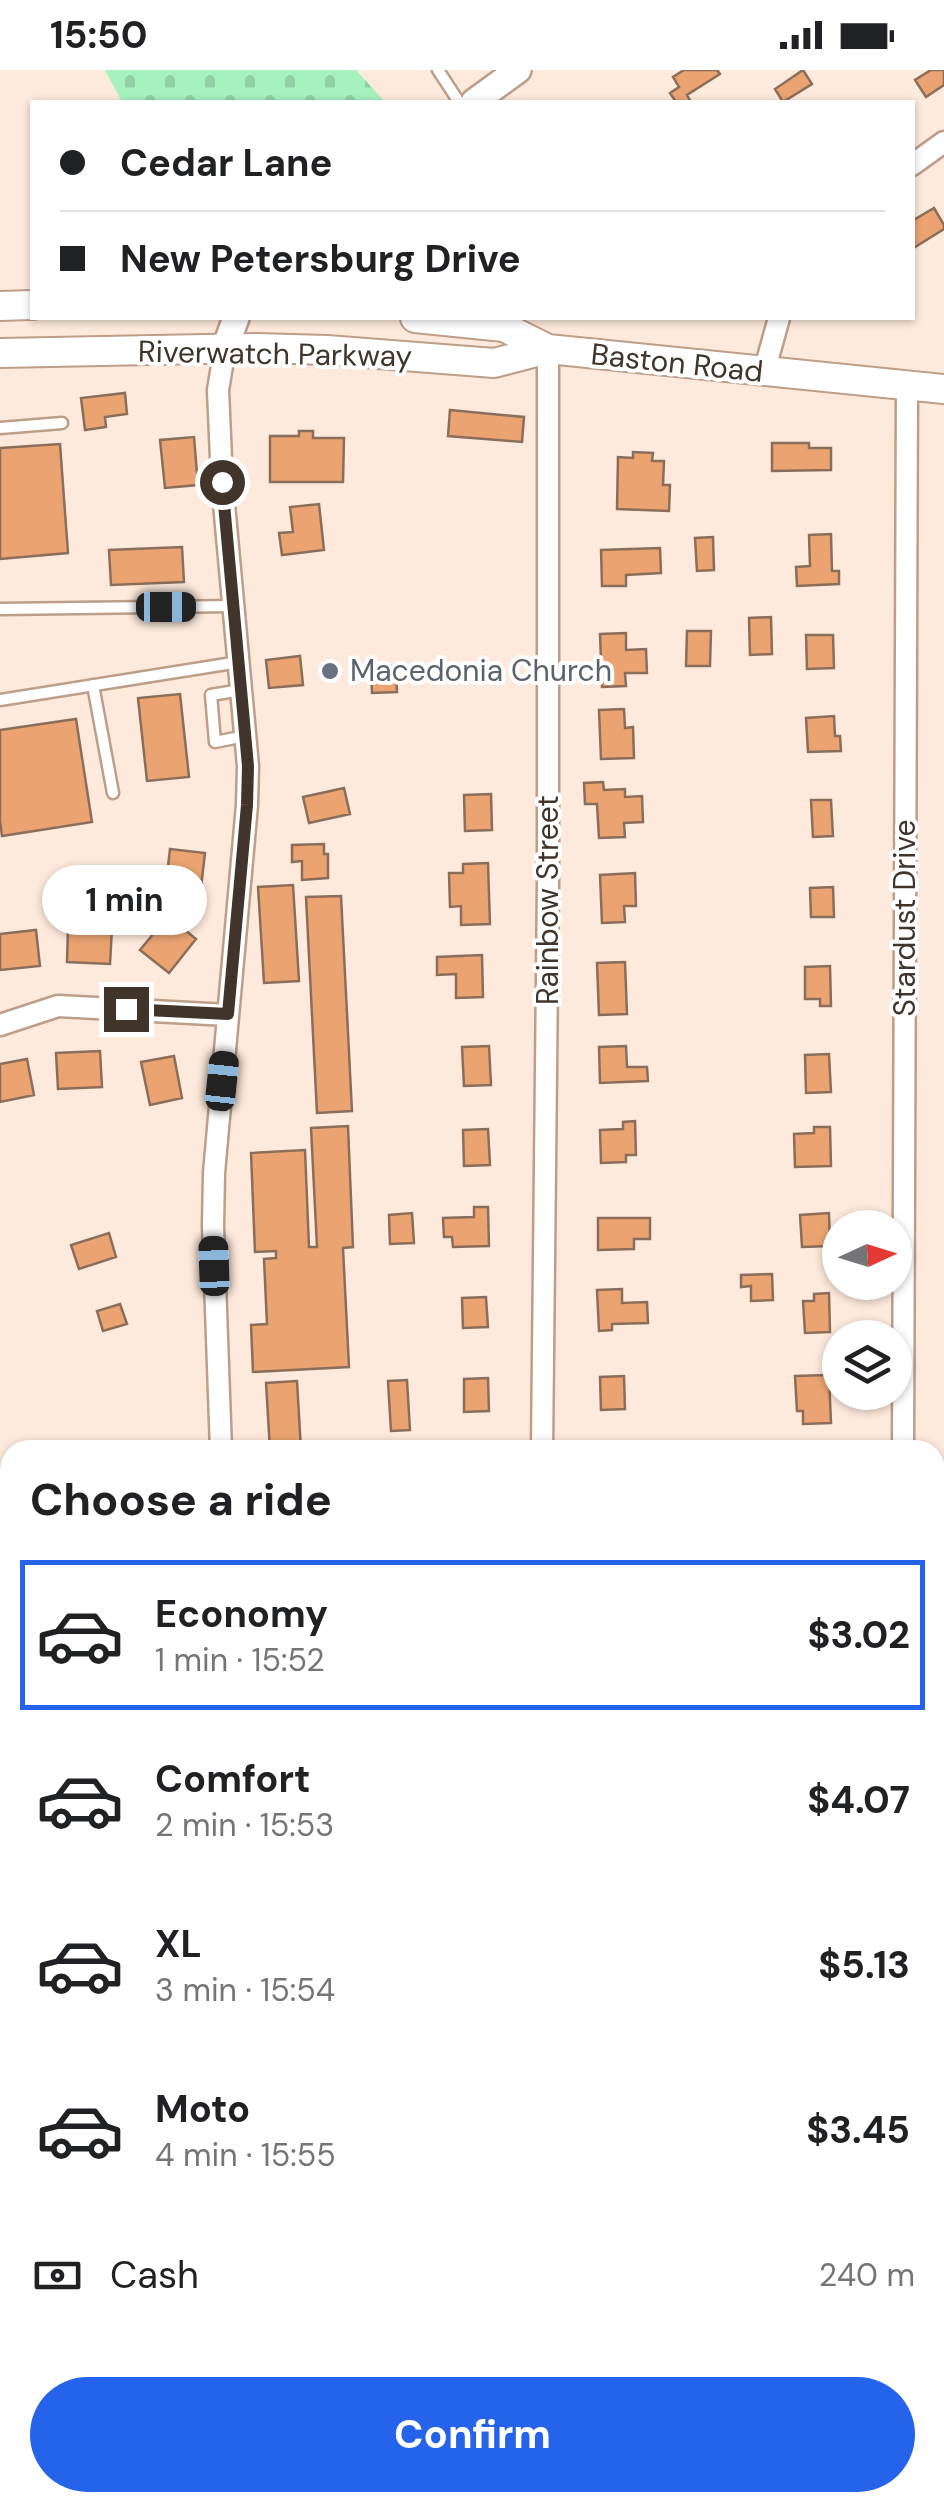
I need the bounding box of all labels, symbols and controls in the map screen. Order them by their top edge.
text: 15:50 [50,10,148,60]
text: Cedar Lane [120,138,332,188]
text: New Petersburg Drive [120,234,521,284]
street label: Riverwatch Parkway [138,332,413,375]
street label: Baston Road [589,334,765,391]
route start [200,460,245,505]
car [136,592,196,622]
place label: Macedonia Church [350,651,612,690]
marker: Macedonia Church [319,660,341,682]
street label: Rainbow Street [528,795,567,1005]
street label: Stardust Drive [885,819,924,1017]
callout: 1 min [44,864,208,934]
text: 1 min [86,879,163,921]
route end [104,987,149,1032]
car [204,1050,240,1112]
north arrow [822,1210,912,1300]
map controls [822,1210,912,1410]
car [198,1235,230,1297]
button: layers [822,1320,912,1410]
text: Choose a ride [30,1470,332,1529]
text: Economy [155,1589,328,1639]
icon: car [35,1590,125,1680]
text: $3.02 [808,1610,910,1660]
text: 1 min · 15:52 [155,1639,325,1681]
text: Comfort [155,1754,311,1804]
icon: car [35,1755,125,1845]
text: $4.07 [807,1775,910,1825]
text: 2 min · 15:53 [155,1804,334,1846]
text: XL [155,1919,202,1969]
icon: car [35,1920,125,2010]
text: $5.13 [818,1940,910,1990]
text: 3 min · 15:54 [155,1969,335,2011]
text: Moto [155,2084,250,2134]
icon: car [35,2085,125,2175]
text: $3.45 [806,2105,910,2155]
text: 4 min · 15:55 [155,2134,336,2176]
icon: cash [30,2248,85,2303]
text: Cash [110,2250,199,2300]
text: 240 m [819,2254,915,2296]
button: Confirm [30,2377,915,2492]

